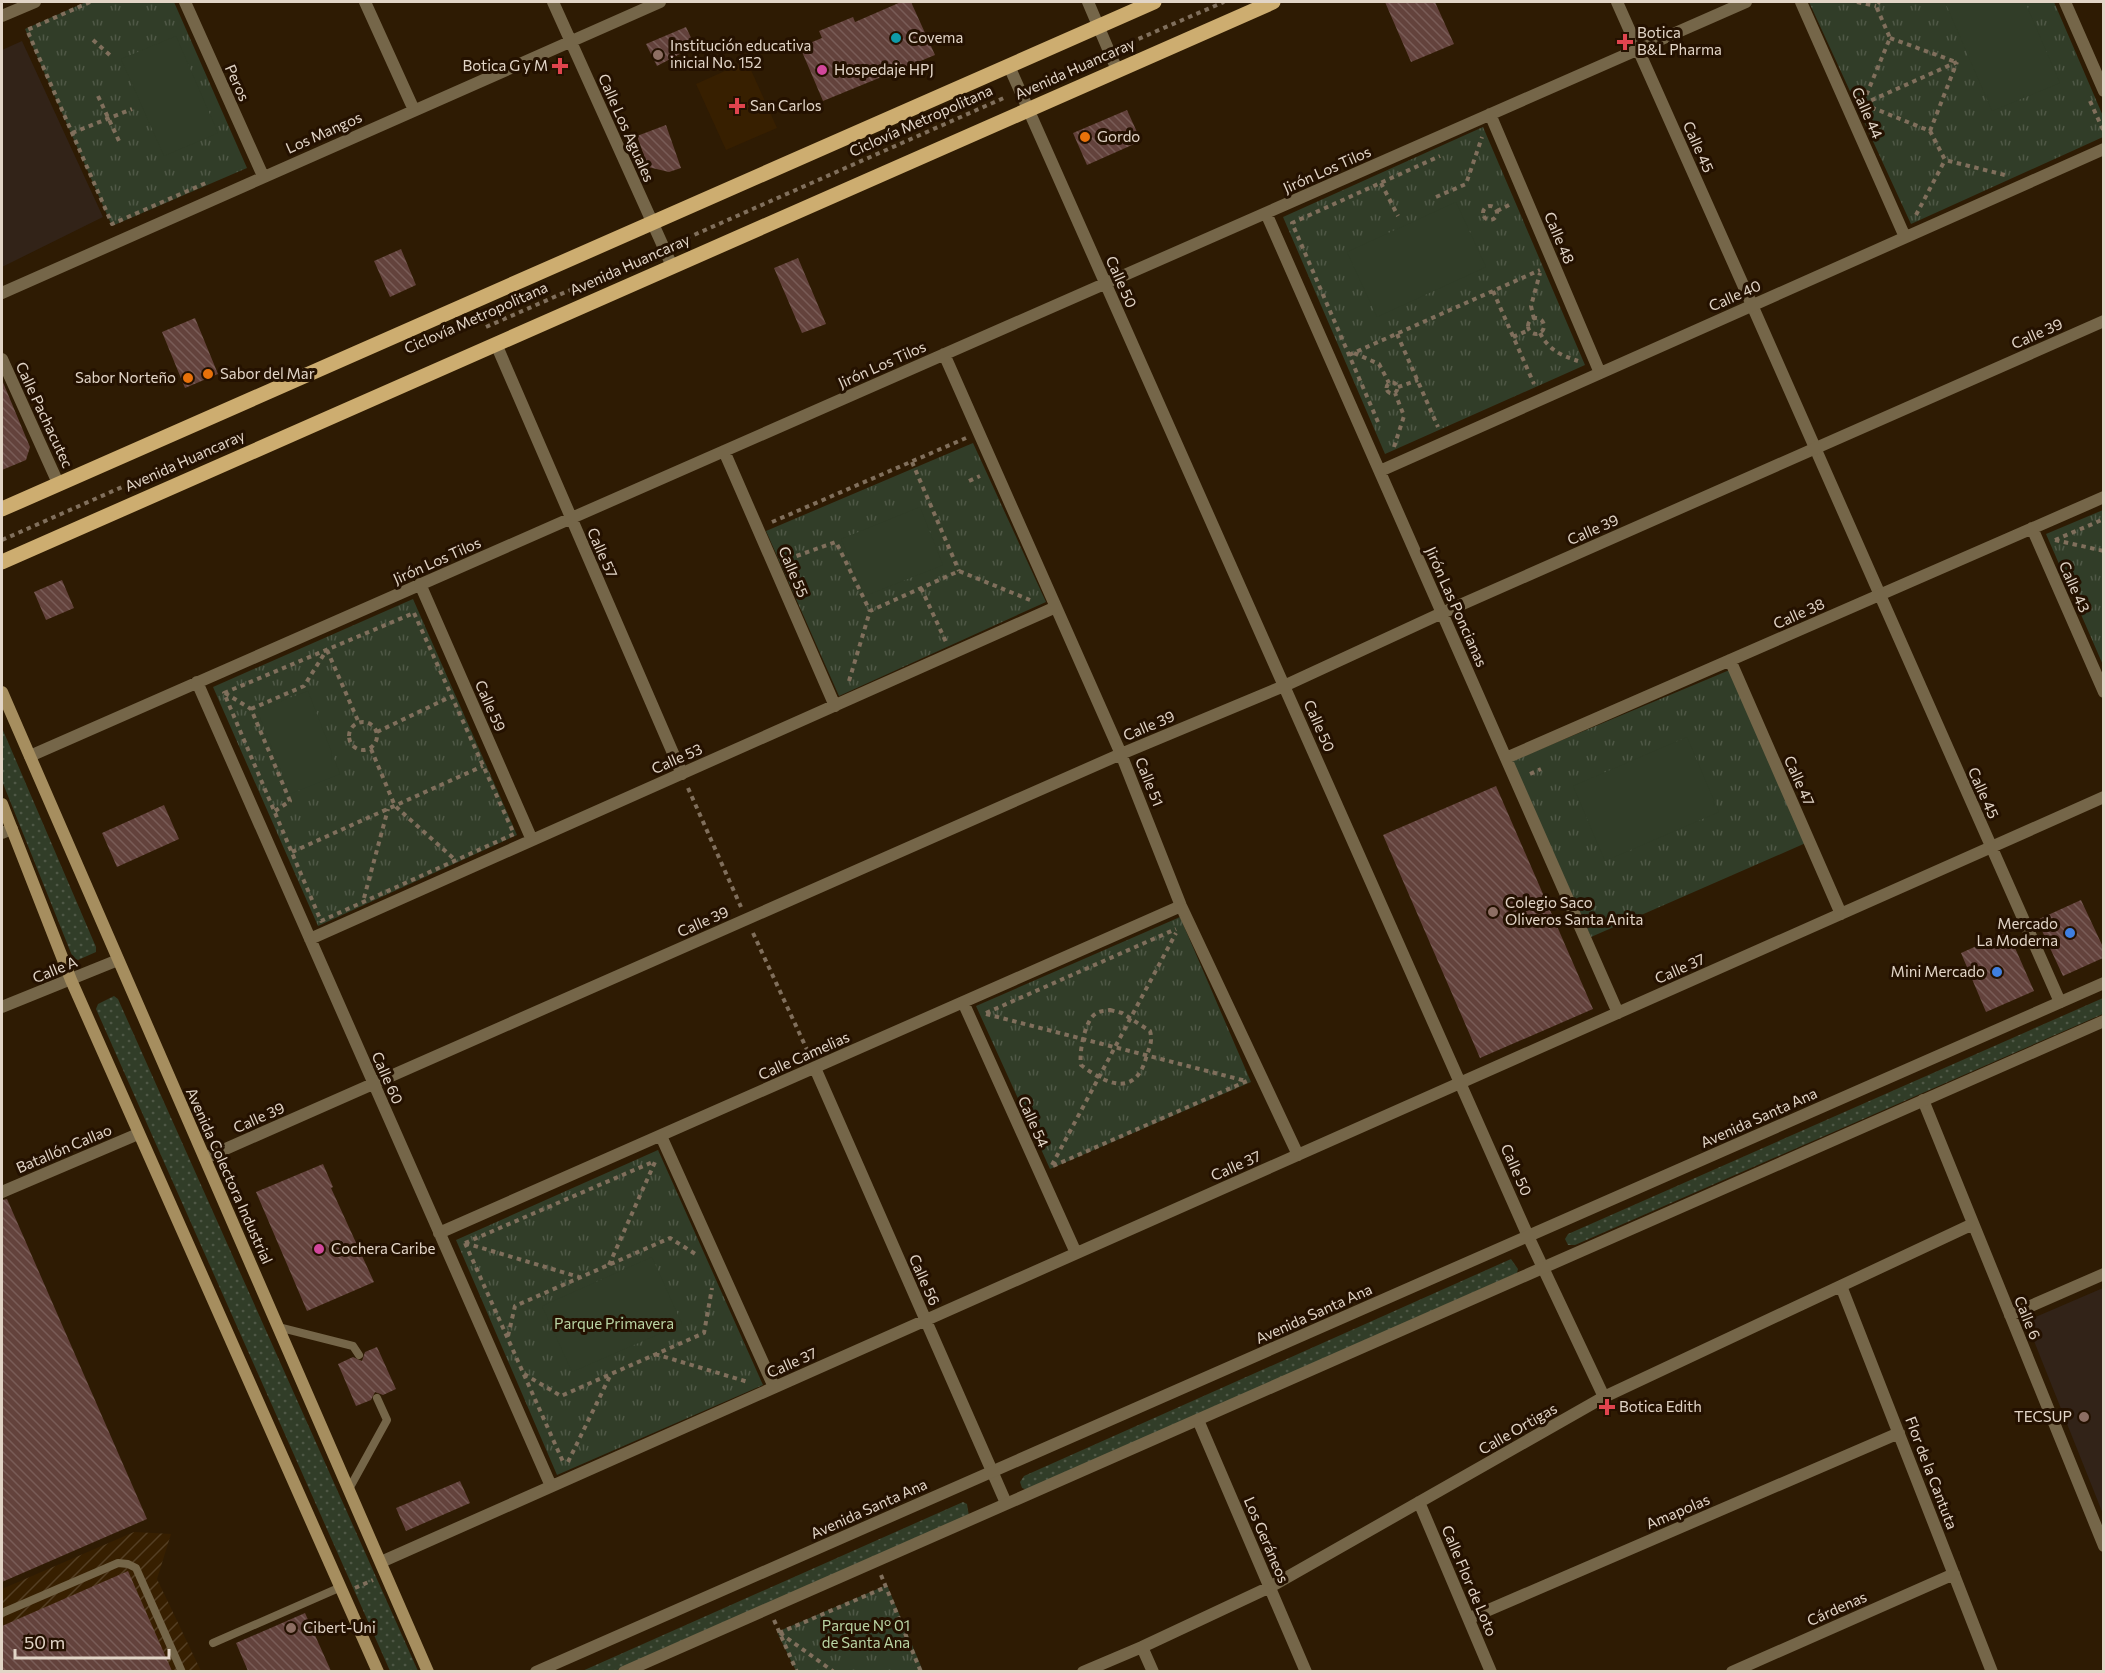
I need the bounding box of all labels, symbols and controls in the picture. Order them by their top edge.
place label: Botica B&L Pharma [1637,23,1722,58]
place label: Covema [908,28,963,46]
marker: Covema [889,31,903,45]
street label: Avenida Huancaray [1012,33,1138,103]
marker: Botica B&L Pharma [1618,35,1632,49]
place label: Institución educativa inicial No. 152 [670,36,811,71]
marker: Institución educativa inicial No. 152 [651,48,665,62]
place label: Botica G y M [462,56,548,74]
marker: Botica G y M [553,59,567,73]
place label: Hospedaje HPJ [834,60,934,78]
street label: Peros [222,61,254,104]
marker: Hospedaje HPJ [815,63,829,77]
street label: Calle Los Aguales [595,71,659,185]
street label: Ciclovía Metropolitana [846,80,995,160]
street label: Calle 44 [1849,84,1887,141]
place label: San Carlos [750,96,822,114]
marker: San Carlos [728,97,746,115]
street label: Los Mangos [283,107,365,157]
street label: Calle 45 [1680,118,1718,175]
place label: Gordo [1097,127,1140,145]
marker: Gordo [1078,130,1092,144]
street label: Jirón Los Tilos [1280,142,1374,197]
street label: Calle 48 [1541,209,1579,266]
street label: Avenida Huancaray [567,229,693,299]
street label: Calle 50 [1103,253,1141,310]
street label: Calle 40 [1706,276,1764,315]
street label: Ciclovía Metropolitana [401,277,550,357]
street label: Calle 39 [2008,314,2065,352]
street label: Jirón Los Tilos [835,337,929,392]
street label: Calle Pachacutec [12,359,77,470]
place label: Sabor del Mar [220,364,315,382]
marker: Sabor del Mar [201,367,215,381]
place label: Sabor Norteño [75,368,176,386]
marker: Sabor Norteño [181,371,195,385]
street label: Avenida Huancaray [122,425,248,495]
street label: Calle 39 [1564,510,1621,548]
street label: Calle 57 [584,525,622,581]
street label: Jirón Los Tilos [390,533,484,588]
street label: Calle 55 [775,543,813,600]
street label: Jirón Las Poncianas [1422,544,1492,670]
street label: Calle 43 [2056,558,2094,615]
street label: Calle 38 [1770,594,1827,632]
street label: Calle 59 [472,677,510,734]
street label: Calle 50 [1301,697,1339,754]
street label: Calle 39 [1120,706,1177,744]
street label: Calle 53 [648,739,705,777]
street label: Calle 47 [1781,753,1819,809]
street label: Calle 51 [1132,754,1168,809]
street label: Calle 45 [1965,764,2003,821]
place label: Colegio Saco Oliveros Santa Anita [1505,893,1643,928]
street label: Calle 39 [674,902,731,940]
marker: Colegio Saco Oliveros Santa Anita [1486,905,1500,919]
place label: Mercado La Moderna [1976,914,2058,949]
marker: Mercado La Moderna [2063,926,2077,940]
street label: Calle 37 [1652,949,1708,987]
street label: Calle A [30,952,80,986]
place label: Mini Mercado [1891,962,1985,980]
marker: Mini Mercado [1990,965,2004,979]
street label: Calle Camelias [755,1027,852,1083]
street label: Calle 60 [368,1049,407,1107]
street label: Avenida Santa Ana [1697,1083,1820,1151]
street label: Avenida Colectora Industrial [183,1085,277,1267]
street label: Calle 54 [1015,1093,1053,1150]
street label: Calle 39 [230,1098,287,1136]
street label: Batallón Callao [13,1120,114,1176]
street label: Calle 50 [1498,1141,1536,1198]
street label: Calle 37 [1208,1146,1264,1184]
place label: Cochera Caribe [331,1239,436,1257]
marker: Cochera Caribe [312,1242,326,1256]
street label: Calle 56 [906,1251,944,1308]
street label: Avenida Santa Ana [1252,1279,1375,1347]
street label: Calle 6 [2011,1293,2045,1342]
park label: Parque Primavera [554,1314,674,1332]
street label: Calle 37 [764,1343,820,1381]
place label: Botica Edith [1619,1397,1702,1415]
street label: Calle Ortigas [1475,1398,1560,1458]
marker: Botica Edith [1600,1400,1614,1414]
place label: TECSUP [2014,1407,2072,1425]
marker: TECSUP [2077,1410,2091,1424]
street label: Flor de la Cantuta [1902,1414,1962,1532]
street label: Avenida Santa Ana [807,1474,930,1542]
street label: Amapolas [1643,1490,1712,1533]
street label: Los Geráneos [1241,1494,1293,1586]
street label: Calle Flor de Loto [1438,1522,1501,1639]
street label: Cárdenas [1804,1587,1869,1629]
park label: Parque N° 01 de Santa Ana [822,1616,910,1651]
place label: Cibert-Uni [303,1618,376,1636]
marker: Cibert-Uni [284,1621,298,1635]
scale bar [15,1622,170,1660]
text: 50 m [24,1631,65,1653]

